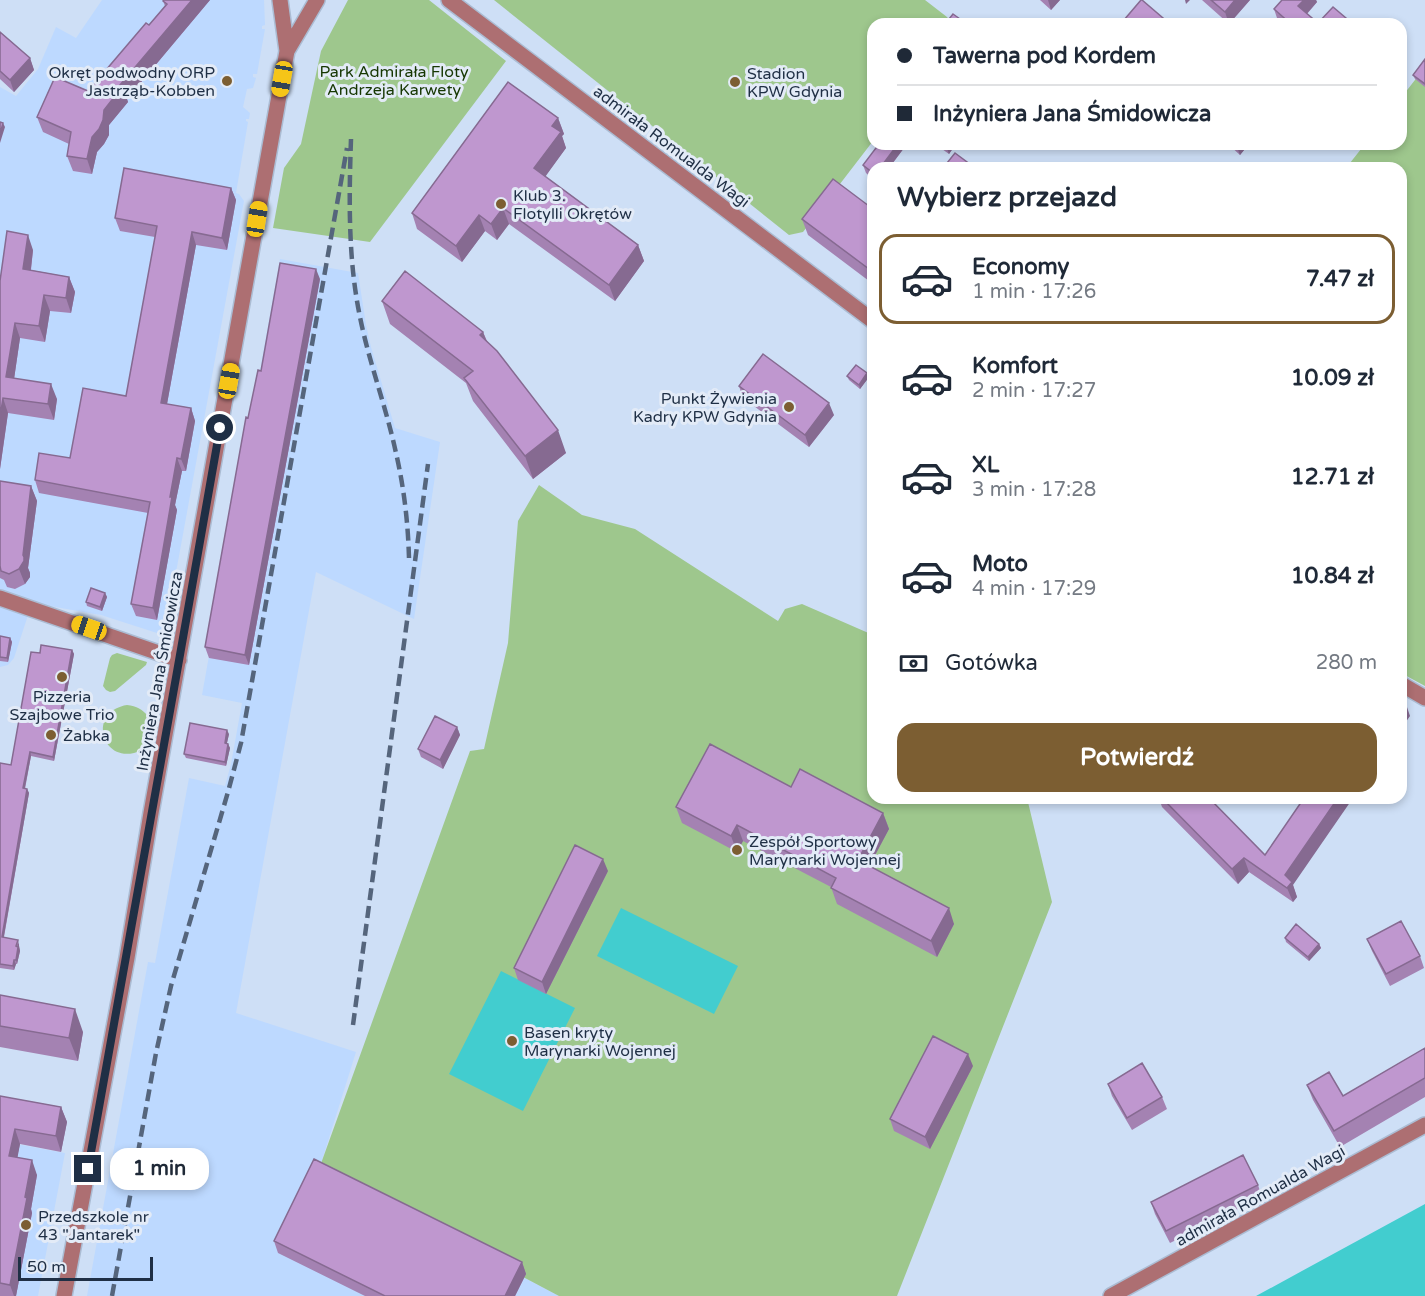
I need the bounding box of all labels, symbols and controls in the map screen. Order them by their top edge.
text: Tawerna pod Kordem [933,43,1156,69]
car [270,60,294,98]
park label: Park Admirała Floty Andrzeja Karwety [319,62,469,100]
place label: Okręt podwodny ORP Jastrząb-Kobben [48,63,215,101]
place label: Stadion KPW Gdynia [747,64,842,102]
marker: Okręt podwodny ORP Jastrząb-Kobben [220,74,234,88]
marker: Stadion KPW Gdynia [728,75,742,89]
street label: admirała Romualda Wagi [589,81,753,212]
text: Inżyniera Jana Śmidowicza [933,101,1211,127]
text: Wybierz przejazd [897,181,1117,214]
place label: Klub 3. Flotylli Okrętów [513,186,632,224]
marker: Klub 3. Flotylli Okrętów [494,197,508,211]
car [245,200,269,238]
icon: car [900,252,954,306]
text: Economy [972,254,1069,280]
text: 7.47 zł [1306,266,1374,292]
text: 1 min · 17:26 [972,280,1096,304]
icon: car [900,351,954,405]
text: Komfort [972,353,1058,379]
car [217,362,241,400]
text: 10.09 zł [1291,365,1374,391]
text: 2 min · 17:27 [972,379,1096,403]
place label: Punkt Żywienia Kadry KPW Gdynia [633,389,777,427]
marker: Punkt Żywienia Kadry KPW Gdynia [782,400,796,414]
route start [206,414,233,441]
icon: car [900,450,954,504]
text: XL [972,452,999,478]
text: 12.71 zł [1291,464,1374,490]
text: 3 min · 17:28 [972,478,1096,502]
icon: car [900,549,954,603]
text: Moto [972,551,1028,577]
text: 10.84 zł [1291,563,1374,589]
street label: Inżyniera Jana Śmidowicza [133,570,187,773]
text: 4 min · 17:29 [972,577,1096,601]
car [69,614,109,642]
icon: cash [897,647,930,680]
text: Gotówka [945,650,1038,676]
text: 280 m [1316,651,1377,675]
marker: Pizzeria Szajbowe Trio [55,670,69,684]
place label: Pizzeria Szajbowe Trio [10,687,115,725]
button: Potwierdź [897,723,1377,792]
place label: Żabka [63,726,110,746]
marker: Żabka [44,728,58,742]
place label: Zespół Sportowy Marynarki Wojennej [749,832,901,870]
marker: Zespół Sportowy Marynarki Wojennej [730,843,744,857]
place label: Basen kryty Marynarki Wojennej [524,1023,676,1061]
marker: Basen kryty Marynarki Wojennej [505,1034,519,1048]
street label: admirała Romualda Wagi [1172,1141,1349,1251]
callout: 1 min [109,1148,208,1190]
route end [74,1155,101,1182]
text: 1 min [133,1157,186,1181]
place label: Przedszkole nr 43 "Jantarek" [38,1207,150,1245]
marker: Przedszkole nr 43 "Jantarek" [19,1218,33,1232]
scale bar [18,1254,153,1282]
text: 50 m [27,1257,66,1277]

